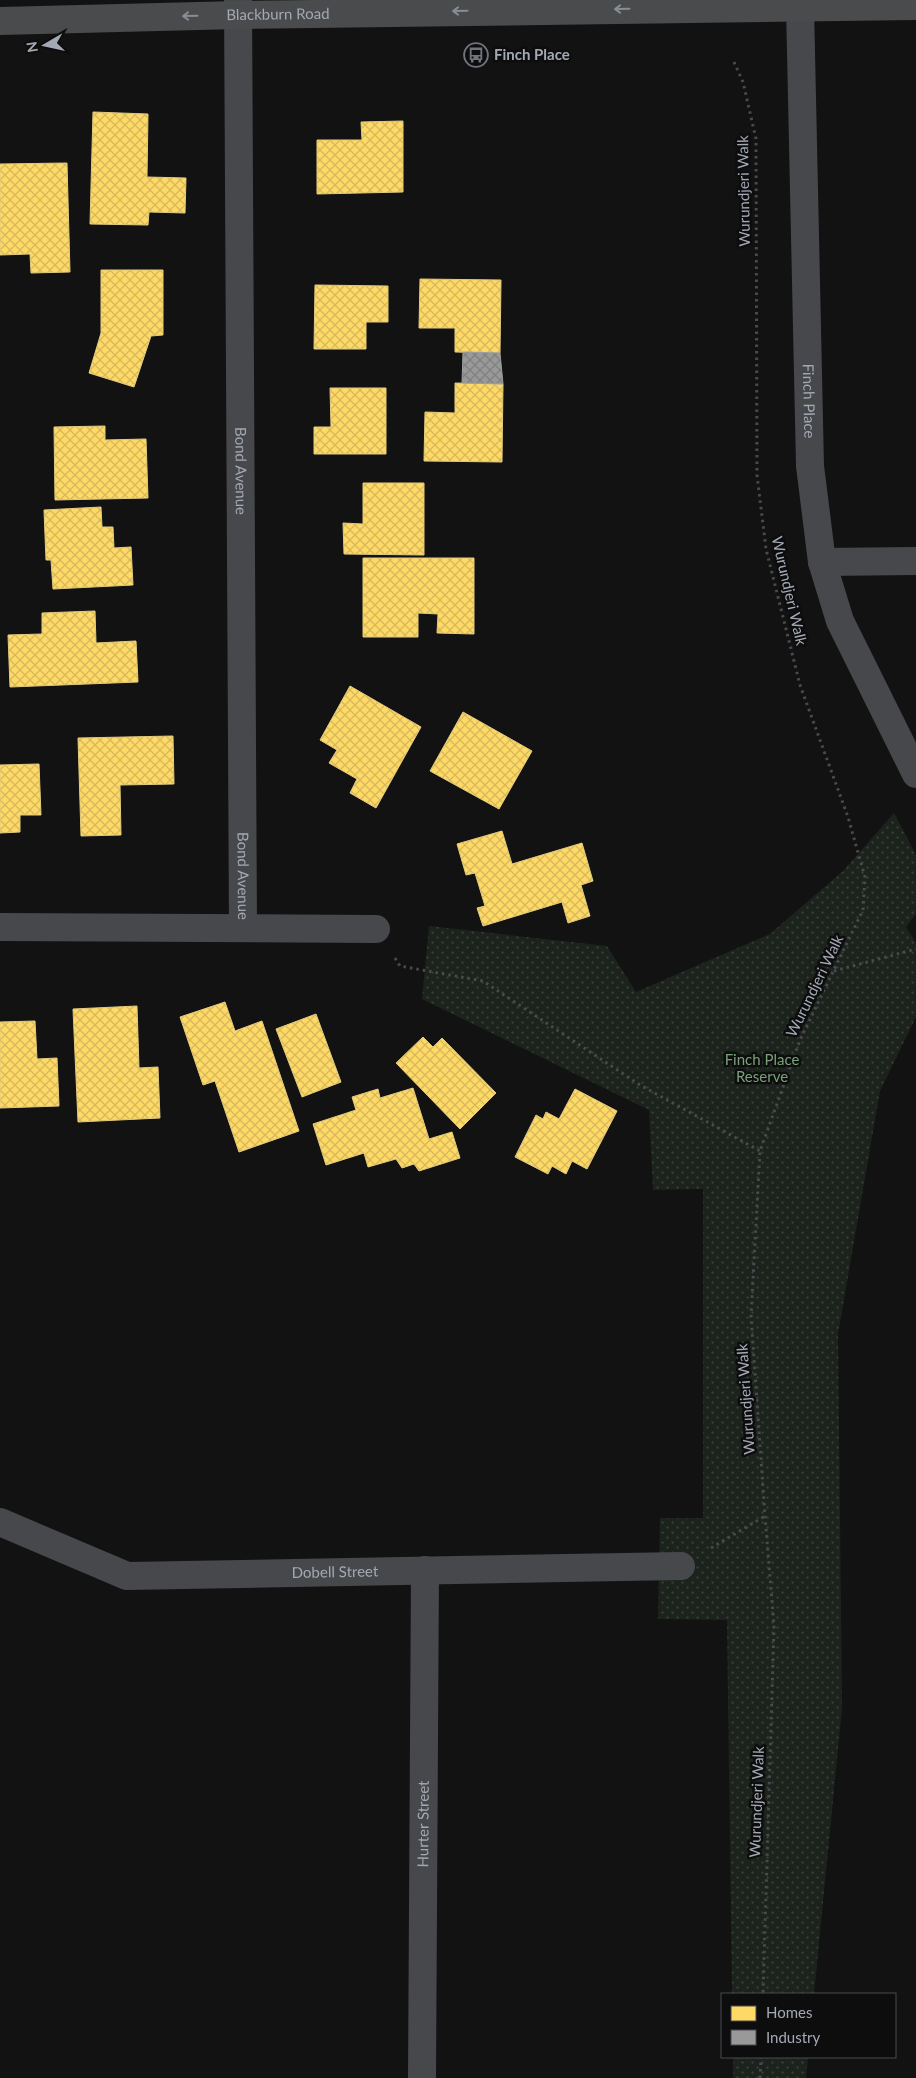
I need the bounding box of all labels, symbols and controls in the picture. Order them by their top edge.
street label: Blackburn Road [226,4,330,23]
one-way arrow [615,4,631,14]
one-way arrow [452,7,468,16]
one-way arrow [182,11,198,21]
north arrow [20,20,70,70]
text: N [22,40,41,54]
bus stop icon: Finch Place [463,42,489,68]
place label: Finch Place [494,45,570,63]
street label: Wurundjeri Walk [733,135,753,247]
street label: Finch Place [800,363,819,439]
street label: Bond Avenue [232,427,251,515]
street label: Wurundjeri Walk [769,534,811,647]
street label: Bond Avenue [234,832,253,920]
street label: Wurundjeri Walk [782,931,847,1040]
park label: Finch Place Reserve [725,1050,799,1085]
street label: Wurundjeri Walk [732,1342,758,1455]
street label: Dobell Street [291,1561,379,1581]
street label: Wurundjeri Walk [745,1746,767,1858]
street label: Hurter Street [413,1780,432,1868]
legend [721,1993,896,2058]
text: Homes [766,2003,812,2021]
text: Industry [766,2028,821,2046]

